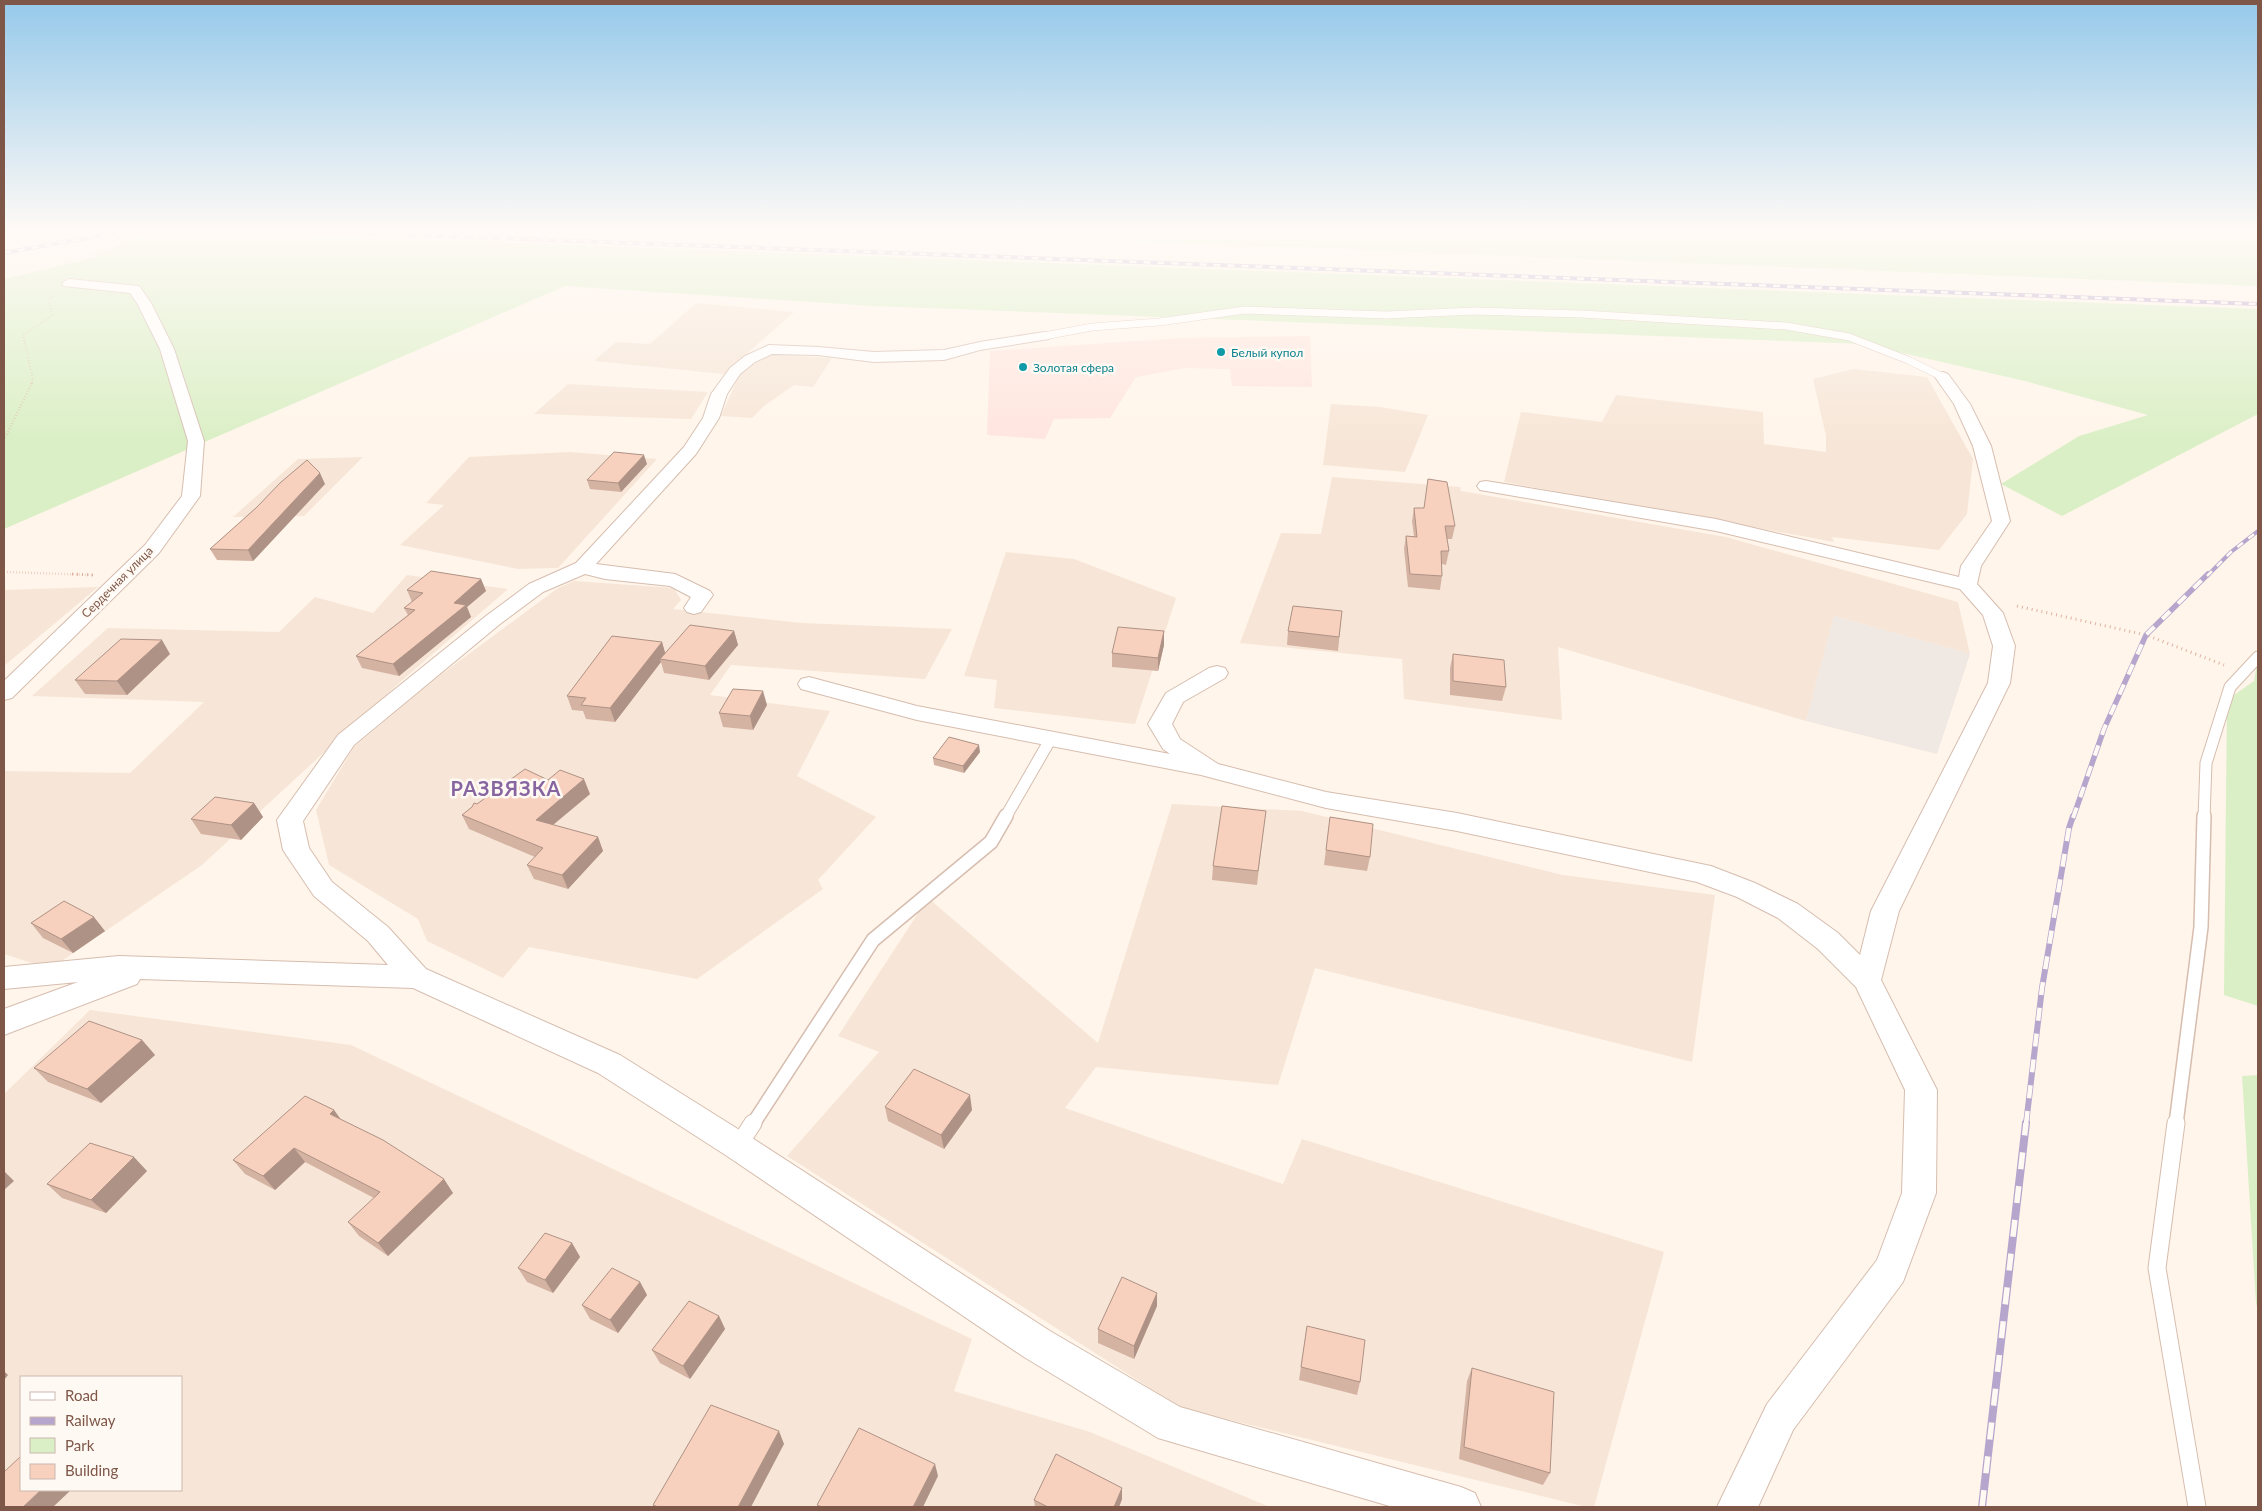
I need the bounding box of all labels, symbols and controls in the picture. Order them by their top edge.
place label: Белый купол [1231,345,1303,360]
marker: Белый купол [1215,346,1227,358]
place label: Золотая сфера [1033,360,1114,375]
marker: Золотая сфера [1017,361,1029,373]
street label: Сердечная улица [78,543,156,621]
district label: РАЗВЯЗКА [451,776,561,800]
legend [20,1376,182,1491]
text: Road [65,1386,98,1404]
text: Railway [65,1411,116,1429]
text: Park [65,1436,95,1454]
text: Building [65,1461,118,1479]

